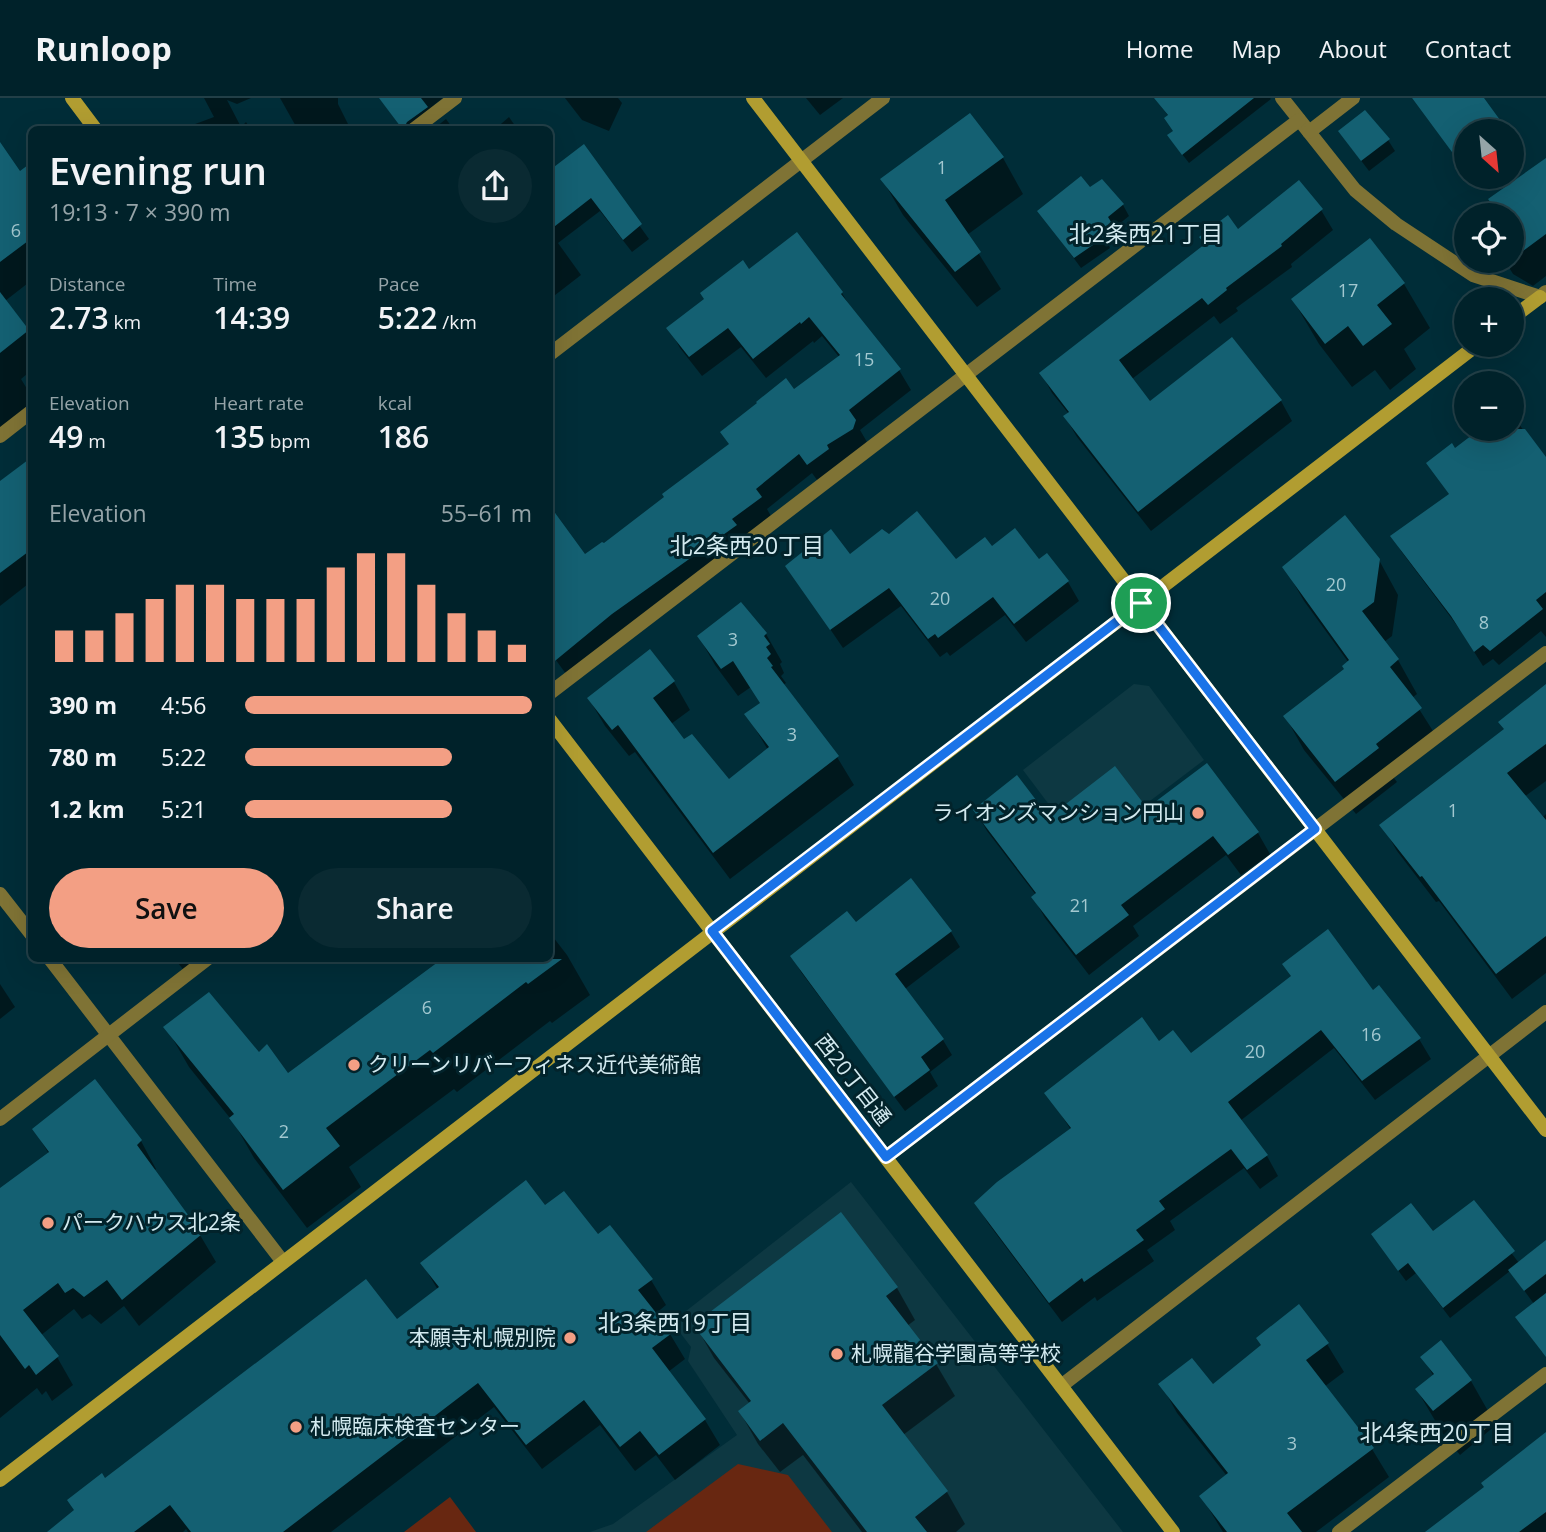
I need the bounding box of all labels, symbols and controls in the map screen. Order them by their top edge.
text: Runloop [35,26,172,71]
text: Home [1126,32,1194,65]
text: Map [1232,32,1281,65]
text: About [1319,32,1387,65]
text: Contact [1425,32,1511,65]
north arrow [1454,119,1524,189]
map controls [1454,119,1524,441]
text: Evening run [49,144,267,196]
button: share [458,149,532,223]
house number: 1 [937,155,947,179]
text: 19:13 · 7 × 390 m [49,196,231,228]
button: locate [1454,203,1524,273]
district label: 北2条西21丁目 [1069,217,1223,249]
house number: 6 [11,218,21,242]
text: Distance [49,271,125,297]
text: Time [213,271,257,297]
text: Pace [378,271,419,297]
house number: 17 [1338,278,1358,302]
button: + [1454,287,1524,357]
text: 2.73 [49,297,109,338]
text: 14:39 [213,297,290,338]
text: 5:22 [378,297,437,338]
text: km [109,309,141,335]
text: /km [437,309,477,335]
house number: 15 [854,347,874,371]
button: − [1454,371,1524,441]
text: Elevation [49,390,130,416]
text: Heart rate [213,390,304,416]
text: kcal [378,390,412,416]
text: 49 [49,416,83,457]
text: 135 [213,416,265,457]
text: 186 [378,416,429,457]
text: m [83,428,106,454]
text: bpm [265,428,311,454]
text: Elevation [49,497,147,529]
text: 55–61 m [441,497,532,529]
district label: 北2条西20丁目 [670,529,824,561]
house number: 20 [1326,572,1346,596]
pin [1111,573,1171,633]
icon: arrive [1122,584,1160,622]
house number: 20 [930,586,950,610]
house number: 8 [1479,610,1489,634]
house number: 3 [728,627,738,651]
text: 390 m [49,689,117,721]
text: 4:56 [161,689,207,721]
house number: 3 [787,722,797,746]
text: 780 m [49,741,117,773]
text: 5:22 [161,741,207,773]
text: 1.2 km [49,793,125,825]
text: 5:21 [161,793,207,825]
place label: ライオンズマンション円山 [932,798,1184,826]
house number: 1 [1448,798,1458,822]
marker: ライオンズマンション円山 [1190,805,1206,821]
button: Save [49,868,284,948]
button: Share [298,868,532,948]
house number: 21 [1070,893,1090,917]
house number: 6 [422,995,432,1019]
house number: 16 [1361,1022,1381,1046]
street label: 西20丁目通 [810,1028,898,1131]
house number: 20 [1245,1039,1265,1063]
place label: クリーンリバーフィネス近代美術館 [368,1050,701,1078]
marker: クリーンリバーフィネス近代美術館 [346,1057,362,1073]
house number: 2 [279,1119,289,1143]
place label: パークハウス北2条 [62,1208,241,1236]
marker: パークハウス北2条 [40,1215,56,1231]
district label: 北3条西19丁目 [598,1306,752,1338]
place label: 本願寺札幌別院 [409,1323,556,1351]
marker: 本願寺札幌別院 [562,1330,578,1346]
place label: 札幌龍谷学園高等学校 [851,1339,1061,1367]
marker: 札幌龍谷学園高等学校 [829,1346,845,1362]
place label: 札幌臨床検査センター [310,1412,520,1440]
district label: 北4条西20丁目 [1360,1416,1514,1448]
marker: 札幌臨床検査センター [288,1419,304,1435]
house number: 3 [1287,1431,1297,1455]

